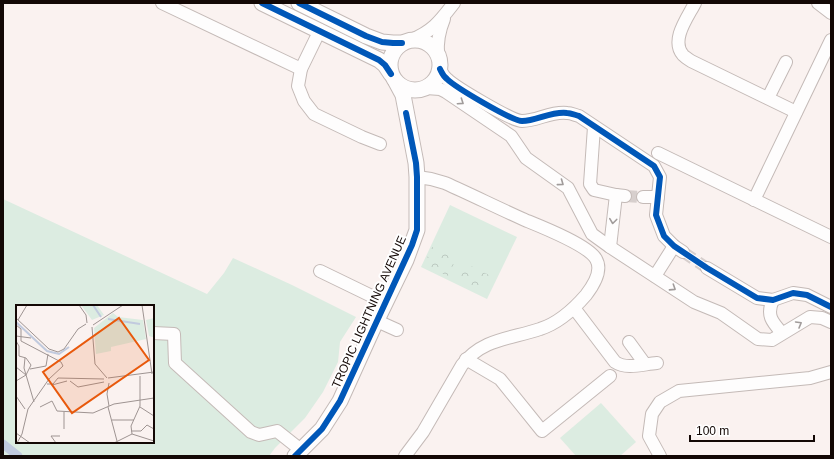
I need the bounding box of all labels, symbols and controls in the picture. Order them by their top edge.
one-way arrow [457,97,464,105]
one-way arrow [557,178,564,186]
one-way arrow [609,218,618,224]
street label: TROPIC LIGHTNING AVENUE [329,234,409,390]
one-way arrow [669,283,676,291]
inset map [16,305,154,443]
one-way arrow [794,321,802,328]
scale bar [690,417,814,443]
text: 100 m [696,424,729,438]

